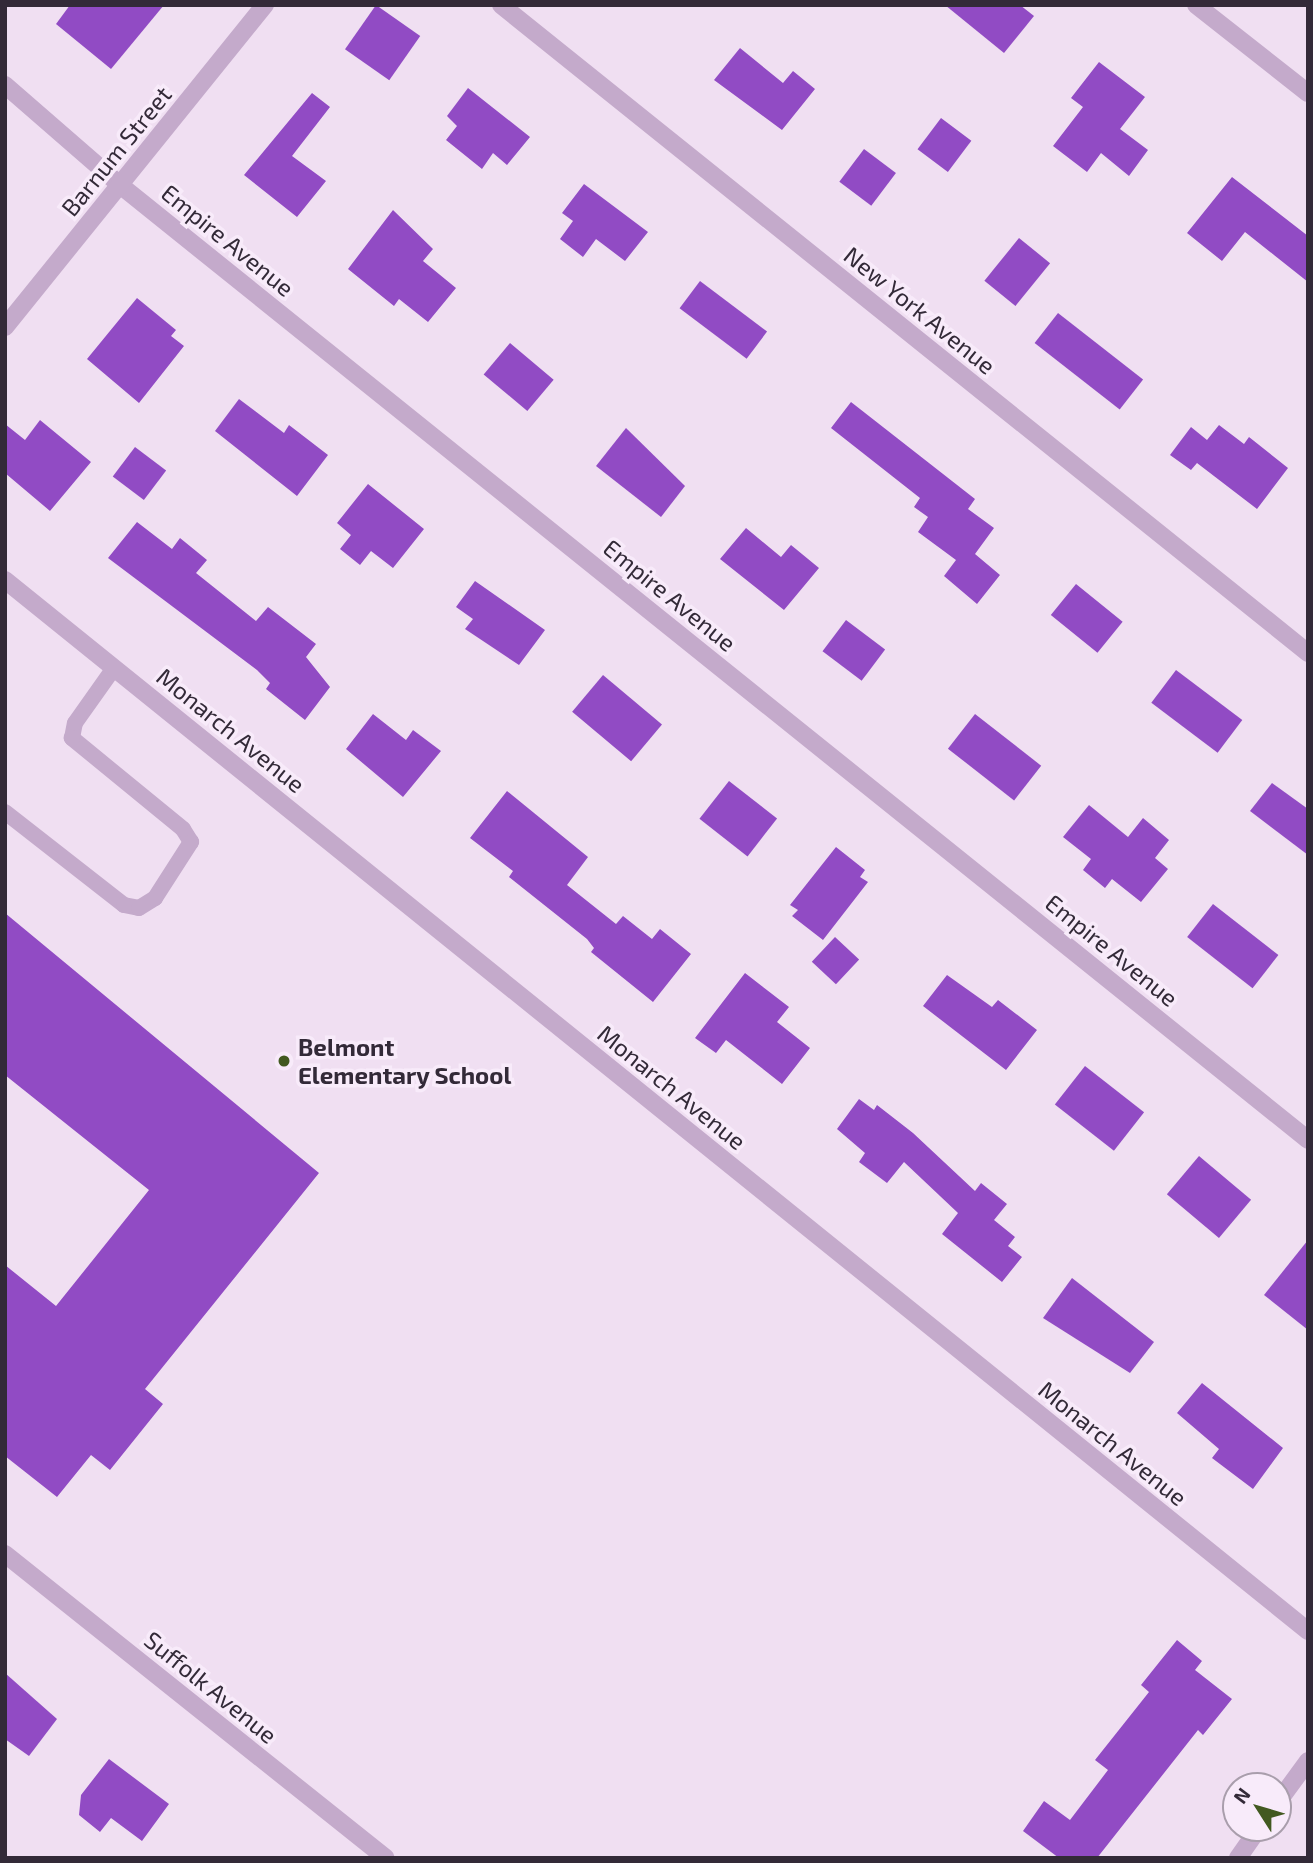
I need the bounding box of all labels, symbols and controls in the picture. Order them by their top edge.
street label: Barnum Street [55,80,177,222]
street label: Empire Avenue [156,178,300,302]
street label: New York Avenue [838,240,1002,380]
street label: Empire Avenue [598,533,742,657]
street label: Monarch Avenue [151,661,311,799]
street label: Empire Avenue [1040,888,1184,1012]
street label: Monarch Avenue [592,1018,752,1156]
place label: Belmont Elementary School [298,1033,512,1089]
marker: Belmont Elementary School [276,1053,292,1069]
street label: Monarch Avenue [1033,1374,1193,1512]
street label: Suffolk Avenue [139,1625,283,1749]
north arrow [1222,1772,1292,1842]
text: N [1228,1783,1255,1808]

